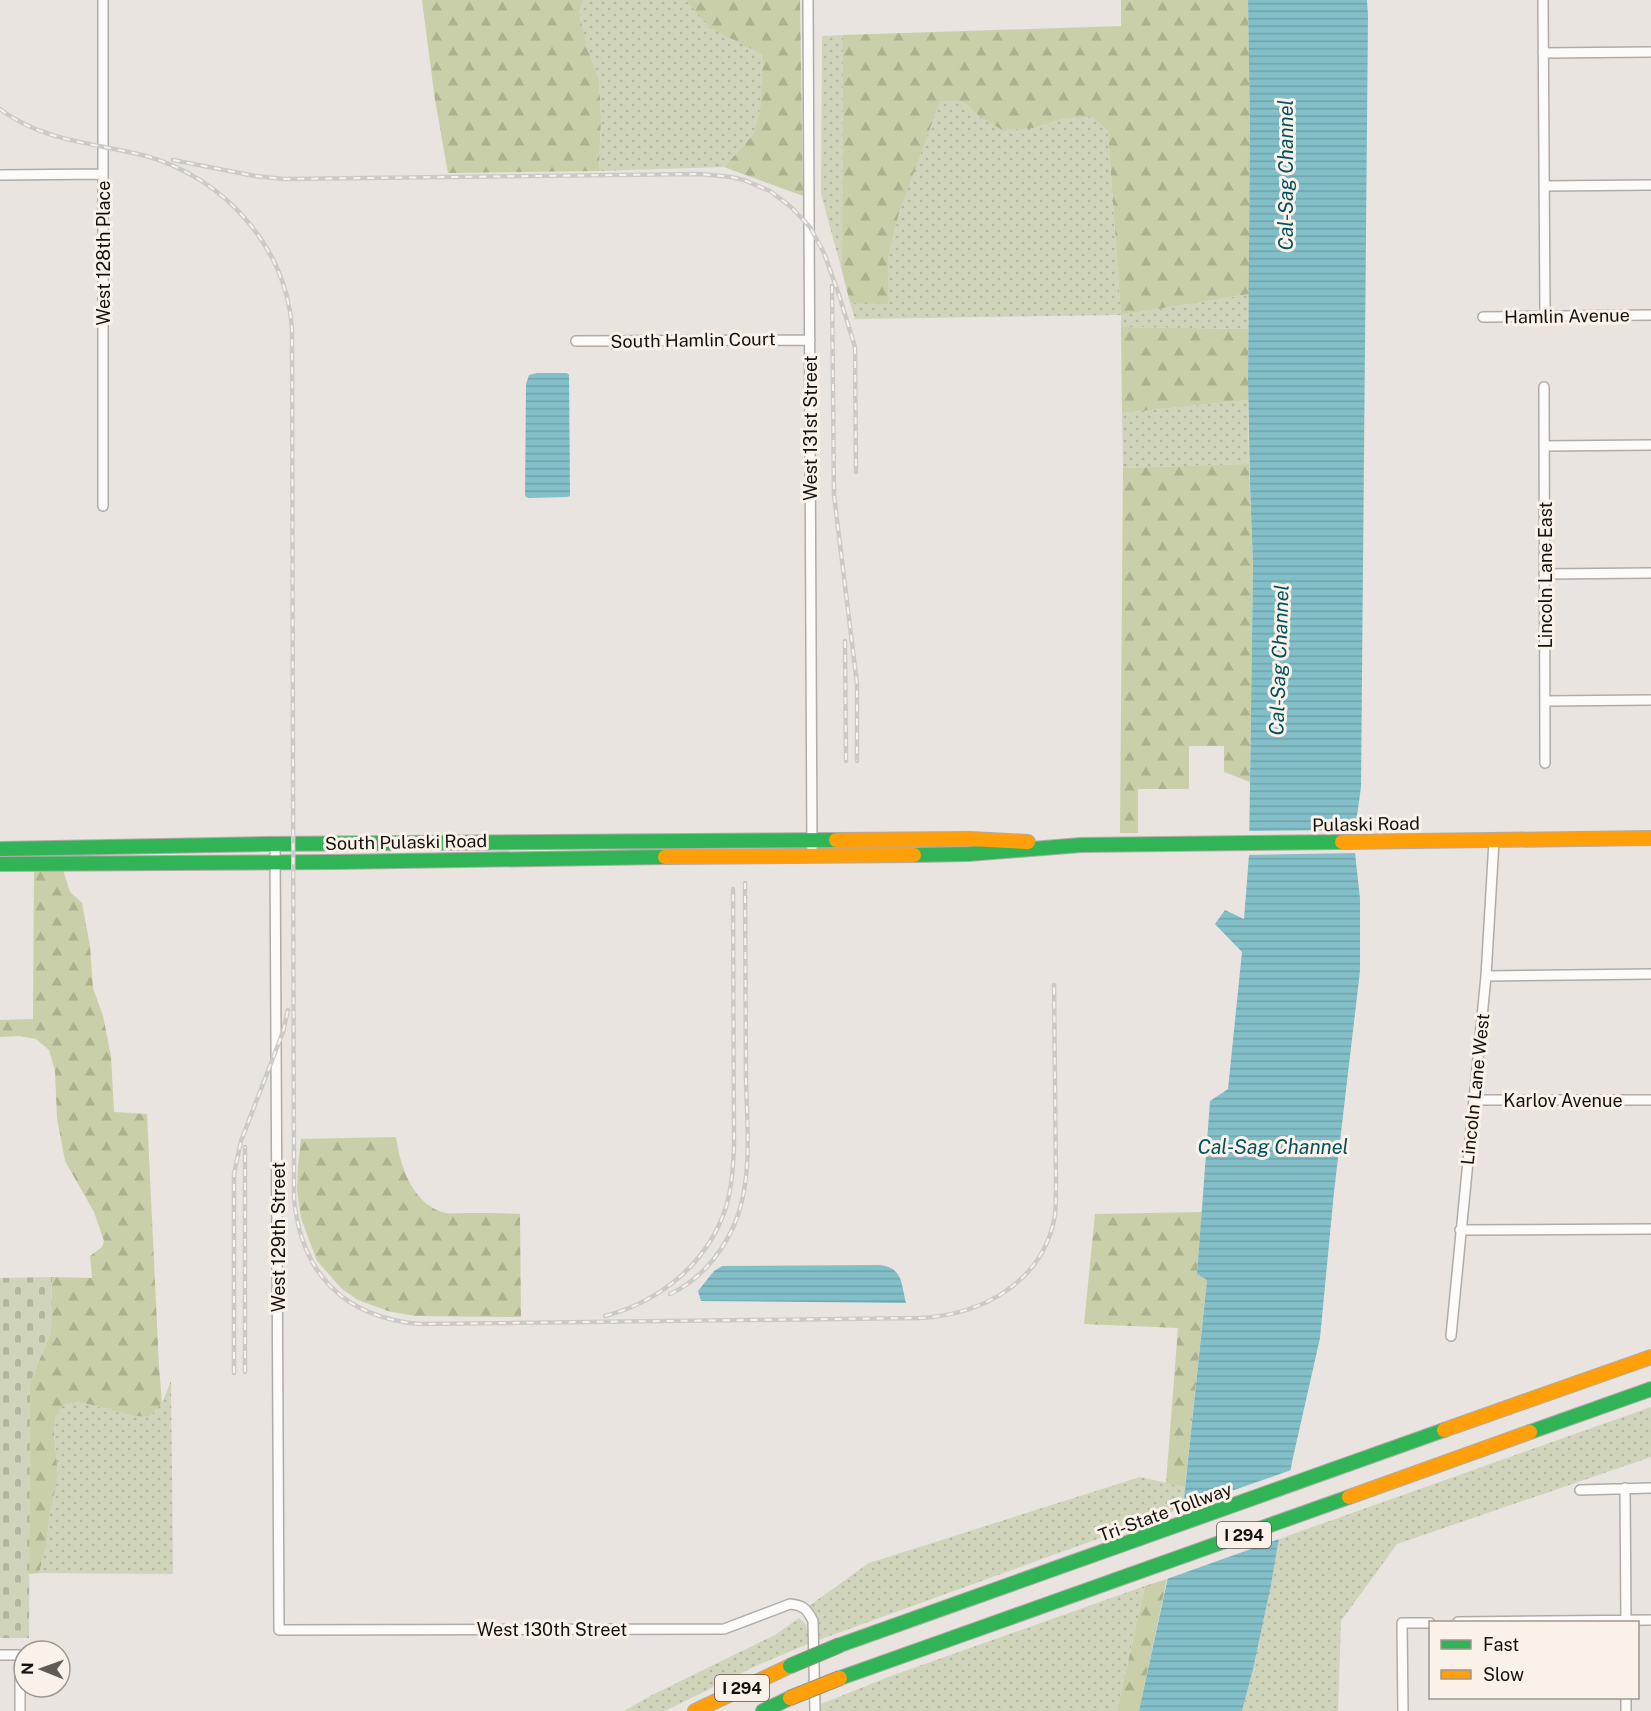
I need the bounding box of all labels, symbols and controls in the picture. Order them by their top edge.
water label: Cal-Sag Channel [1274,100,1298,250]
street label: West 128th Place [93,181,114,325]
street label: Hamlin Avenue [1504,304,1630,328]
street label: South Hamlin Court [610,328,776,352]
street label: West 131st Street [800,355,821,501]
street label: Lincoln Lane East [1535,501,1556,649]
water label: Cal-Sag Channel [1264,584,1294,736]
street label: Pulaski Road [1312,813,1420,835]
street label: South Pulaski Road [325,830,487,854]
street label: Lincoln Lane West [1457,1012,1493,1166]
street label: Karlov Avenue [1503,1090,1623,1111]
water label: Cal-Sag Channel [1198,1135,1348,1159]
street label: West 129th Street [268,1162,289,1312]
street label: Tri-State Tollway [1095,1478,1235,1546]
road number: I 294 [1217,1522,1271,1548]
street label: West 130th Street [477,1619,627,1640]
legend [1429,1621,1639,1699]
text: Fast [1483,1634,1519,1655]
north arrow [12,1639,72,1699]
text: N [18,1662,37,1675]
text: Slow [1483,1664,1524,1685]
road number: I 294 [715,1675,769,1701]

